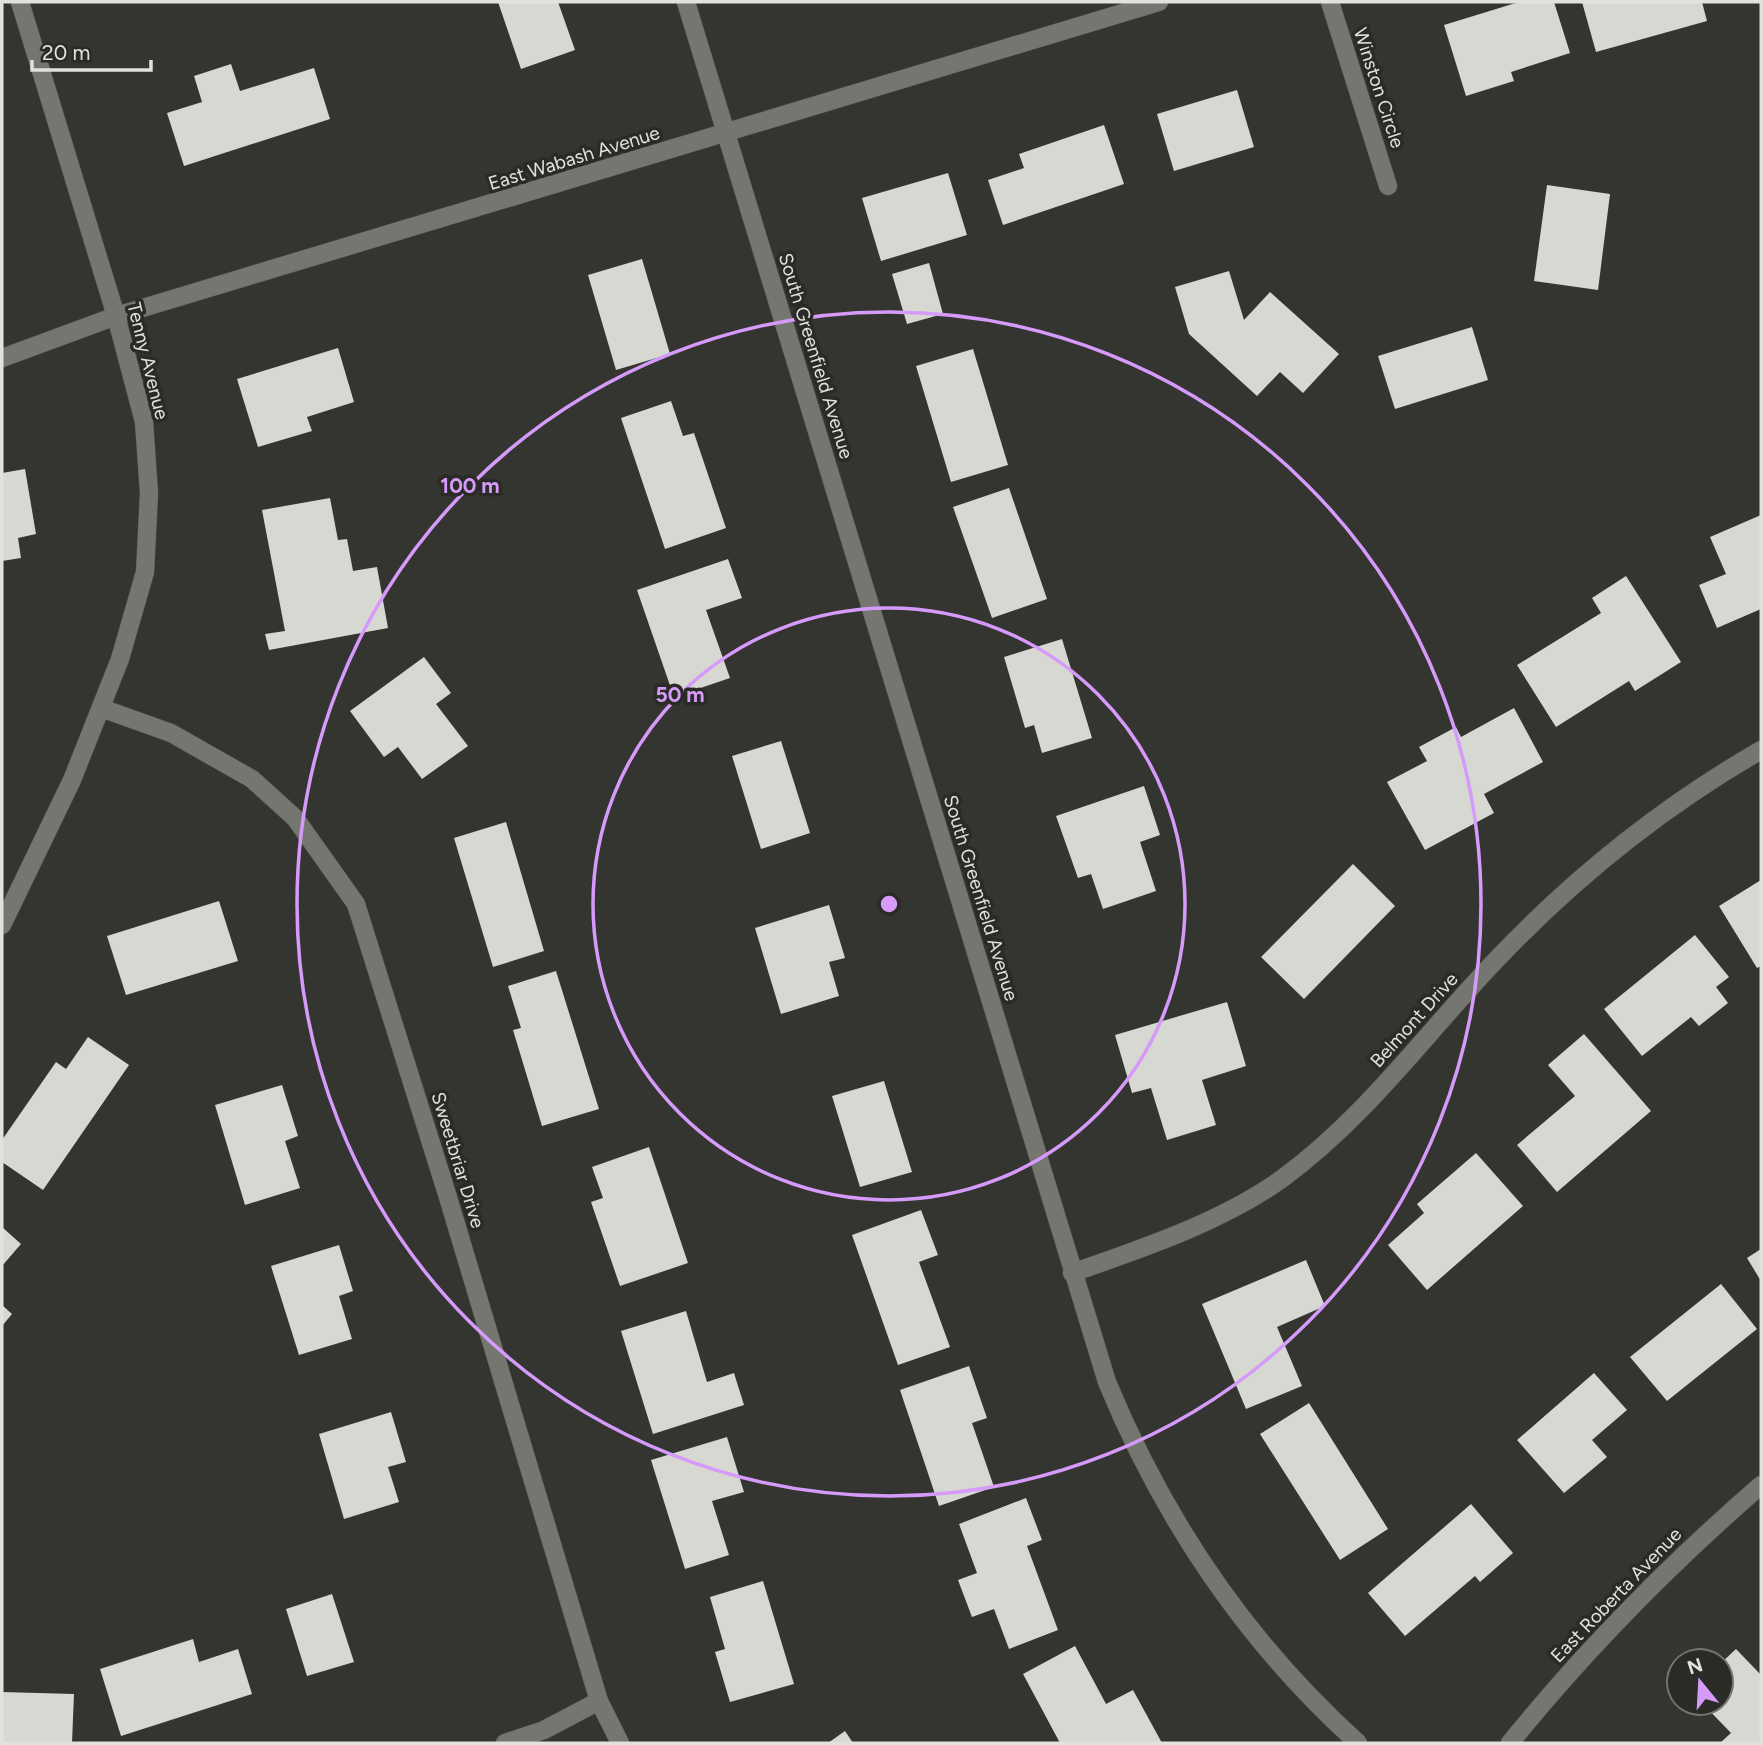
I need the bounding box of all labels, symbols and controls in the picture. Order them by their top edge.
street label: Winston Circle [1349,25,1409,151]
scale bar [32,28,150,72]
text: 20 m [42,40,90,65]
street label: East Wabash Avenue [485,121,663,195]
street label: South Greenfield Avenue [774,250,858,462]
street label: Tenny Avenue [122,300,174,422]
text: 100 m [440,473,500,498]
text: 50 m [655,682,705,707]
street label: South Greenfield Avenue [939,792,1023,1004]
centre of rings [877,892,901,916]
street label: Belmont Drive [1365,968,1463,1072]
street label: Sweetbriar Drive [426,1089,490,1231]
street label: East Roberta Avenue [1546,1523,1686,1667]
north arrow [1665,1647,1735,1717]
text: N [1684,1653,1705,1680]

